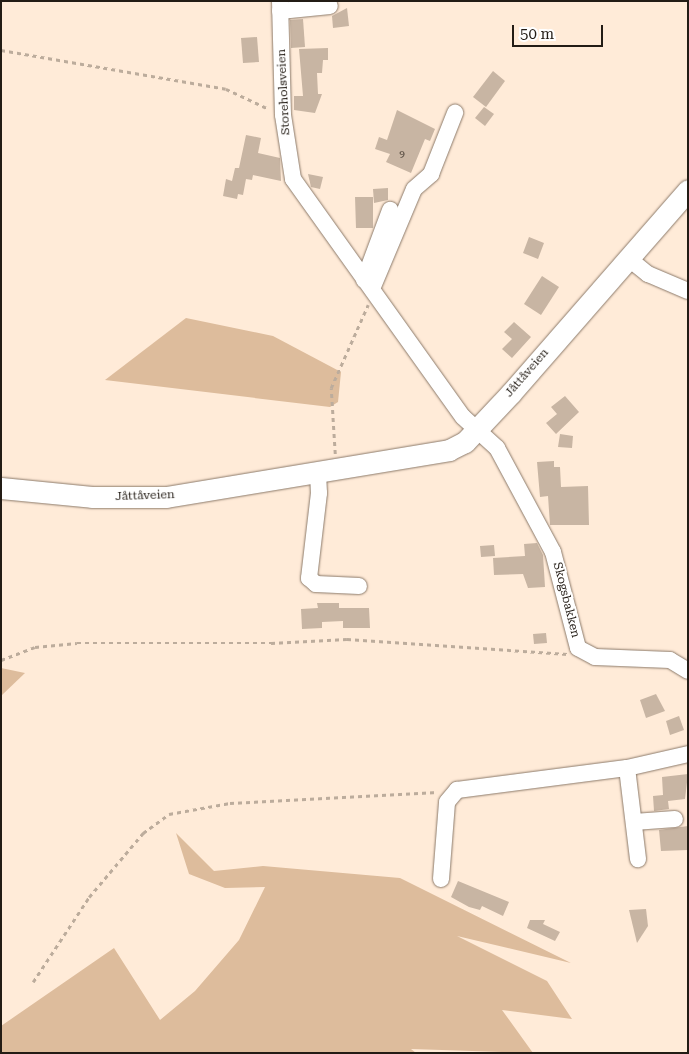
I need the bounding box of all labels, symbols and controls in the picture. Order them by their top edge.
scale bar [514,15,605,47]
text: 50 m [520,25,554,43]
street label: Storeholsveien [275,49,293,135]
house number: 9 [399,148,405,160]
street label: Jåttåveien [502,346,552,400]
street label: Jåttåveien [115,488,175,504]
street label: Skogsbakken [550,561,582,639]

